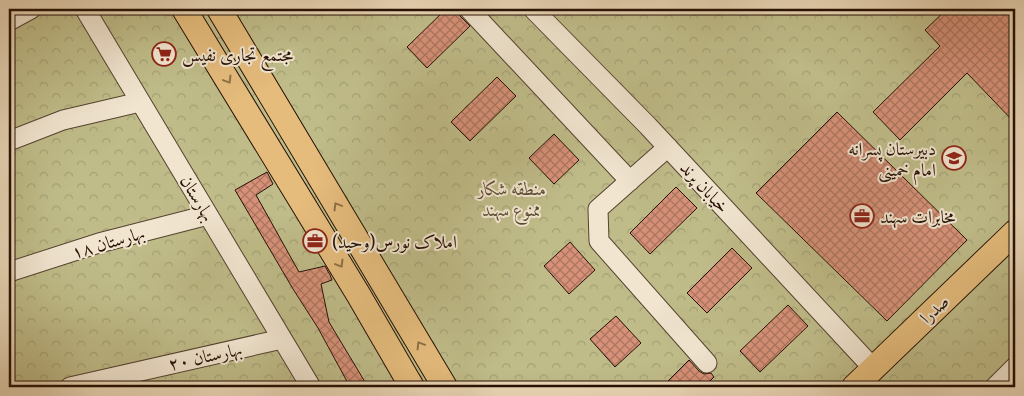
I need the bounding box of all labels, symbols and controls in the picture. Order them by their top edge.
supermarket icon: مجتمع تجاری نفیس [151,41,177,67]
place label: مجتمع تجاری نفیس [182,41,293,71]
one-way arrow [221,75,231,84]
place label: دبیرستان پسرانه امام خمینی [848,135,936,186]
school or university icon: دبیرستان پسرانه امام خمینی [941,145,967,171]
street label: خیابان پرند [674,155,736,219]
street label: بهارستان [174,170,222,226]
park label: منطقه شکار ممنوع سهند [477,175,546,225]
one-way arrow [334,202,344,211]
office icon: مخابرات سهند [849,203,875,229]
place label: مخابرات سهند [880,203,956,230]
street label: بهارستان ۱۸ [68,219,148,265]
office icon: املاک نورس(وحید) [302,228,328,254]
place label: املاک نورس(وحید) [332,228,457,255]
one-way arrow [333,258,343,267]
street label: صدرا [913,288,955,330]
street label: بهارستان ۲۰ [166,335,244,377]
one-way arrow [417,342,427,351]

